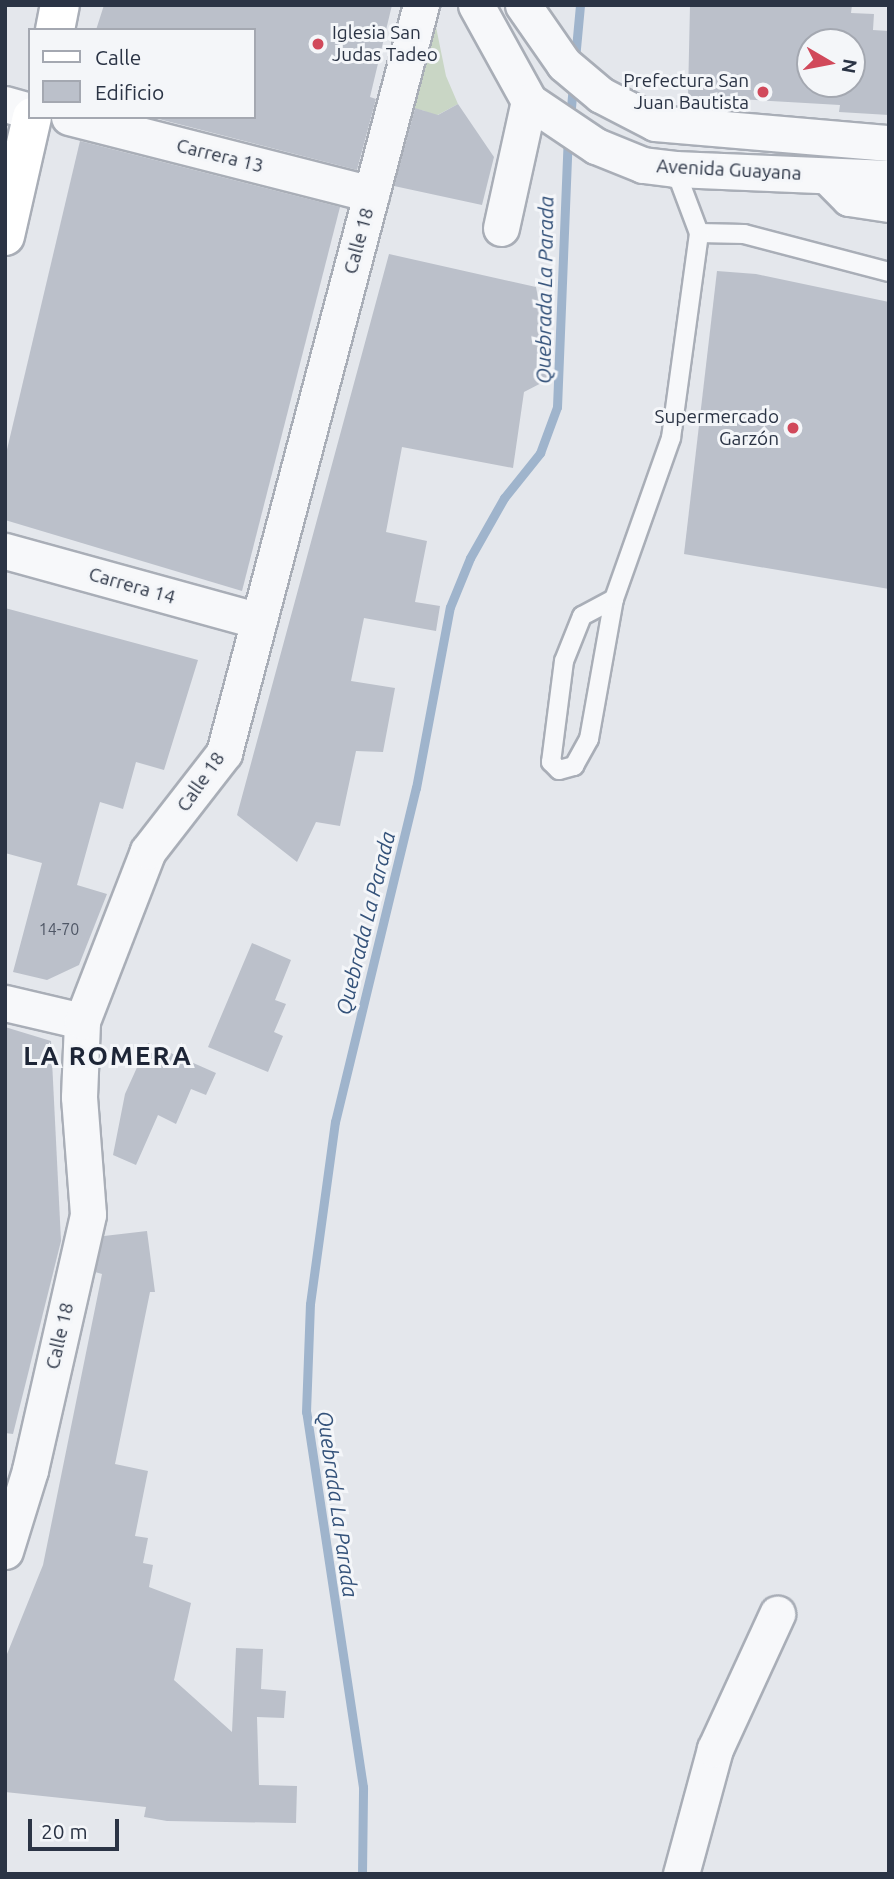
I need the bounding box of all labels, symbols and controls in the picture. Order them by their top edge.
place label: Iglesia San Judas Tadeo [332,22,438,66]
legend [28,28,256,119]
north arrow [796,28,866,98]
marker: Iglesia San Judas Tadeo [310,36,326,52]
text: Calle [95,45,141,69]
text: N [838,57,862,75]
place label: Prefectura San Juan Bautista [623,70,749,114]
text: Edificio [95,80,164,104]
marker: Prefectura San Juan Bautista [755,84,771,100]
street label: Carrera 13 [174,134,266,178]
street label: Avenida Guayana [656,155,802,185]
water label: Quebrada La Parada [530,196,558,384]
street label: Calle 18 [339,205,379,277]
place label: Supermercado Garzón [655,406,779,450]
marker: Supermercado Garzón [785,420,801,436]
street label: Carrera 14 [86,563,178,609]
street label: Calle 18 [172,748,230,816]
water label: Quebrada La Parada [330,829,400,1017]
house number: 14-70 [39,919,79,939]
district label: LA ROMERA [24,1040,192,1072]
street label: Calle 18 [41,1300,79,1372]
water label: Quebrada La Parada [312,1409,364,1599]
scale bar [32,1806,122,1850]
text: 20 m [41,1819,88,1843]

